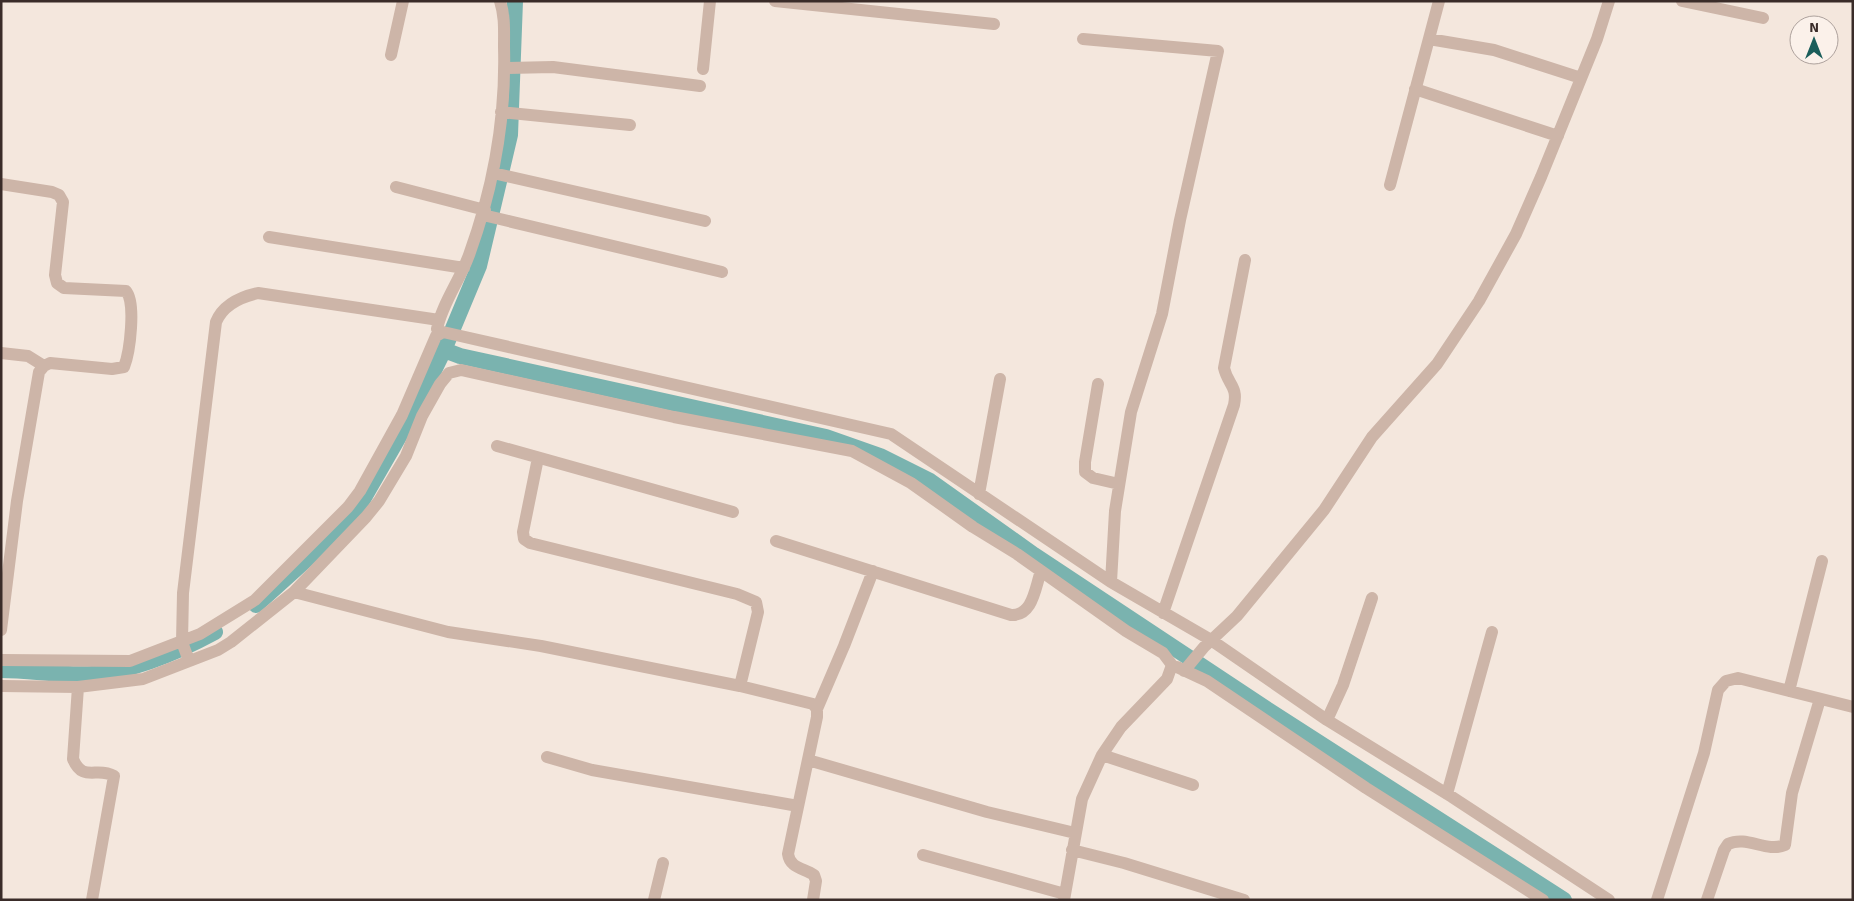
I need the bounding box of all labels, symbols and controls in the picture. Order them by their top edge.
north arrow [1789,15,1839,65]
text: N [1809,19,1819,36]

